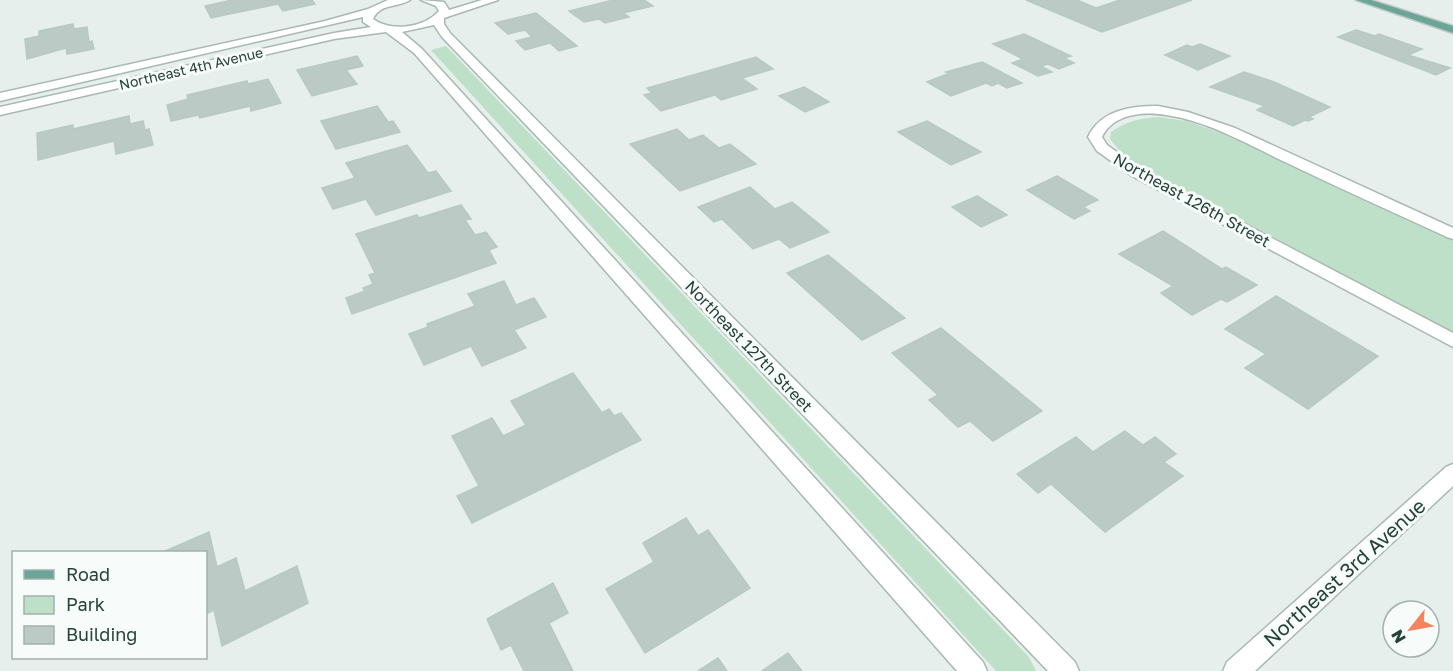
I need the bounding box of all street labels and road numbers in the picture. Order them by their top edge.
street label: Northeast 4th Avenue [117,43,265,93]
street label: Northeast 126th Street [1110,149,1274,251]
street label: Northeast 127th Street [681,276,817,416]
street label: Northeast 3rd Avenue [1258,493,1430,651]

